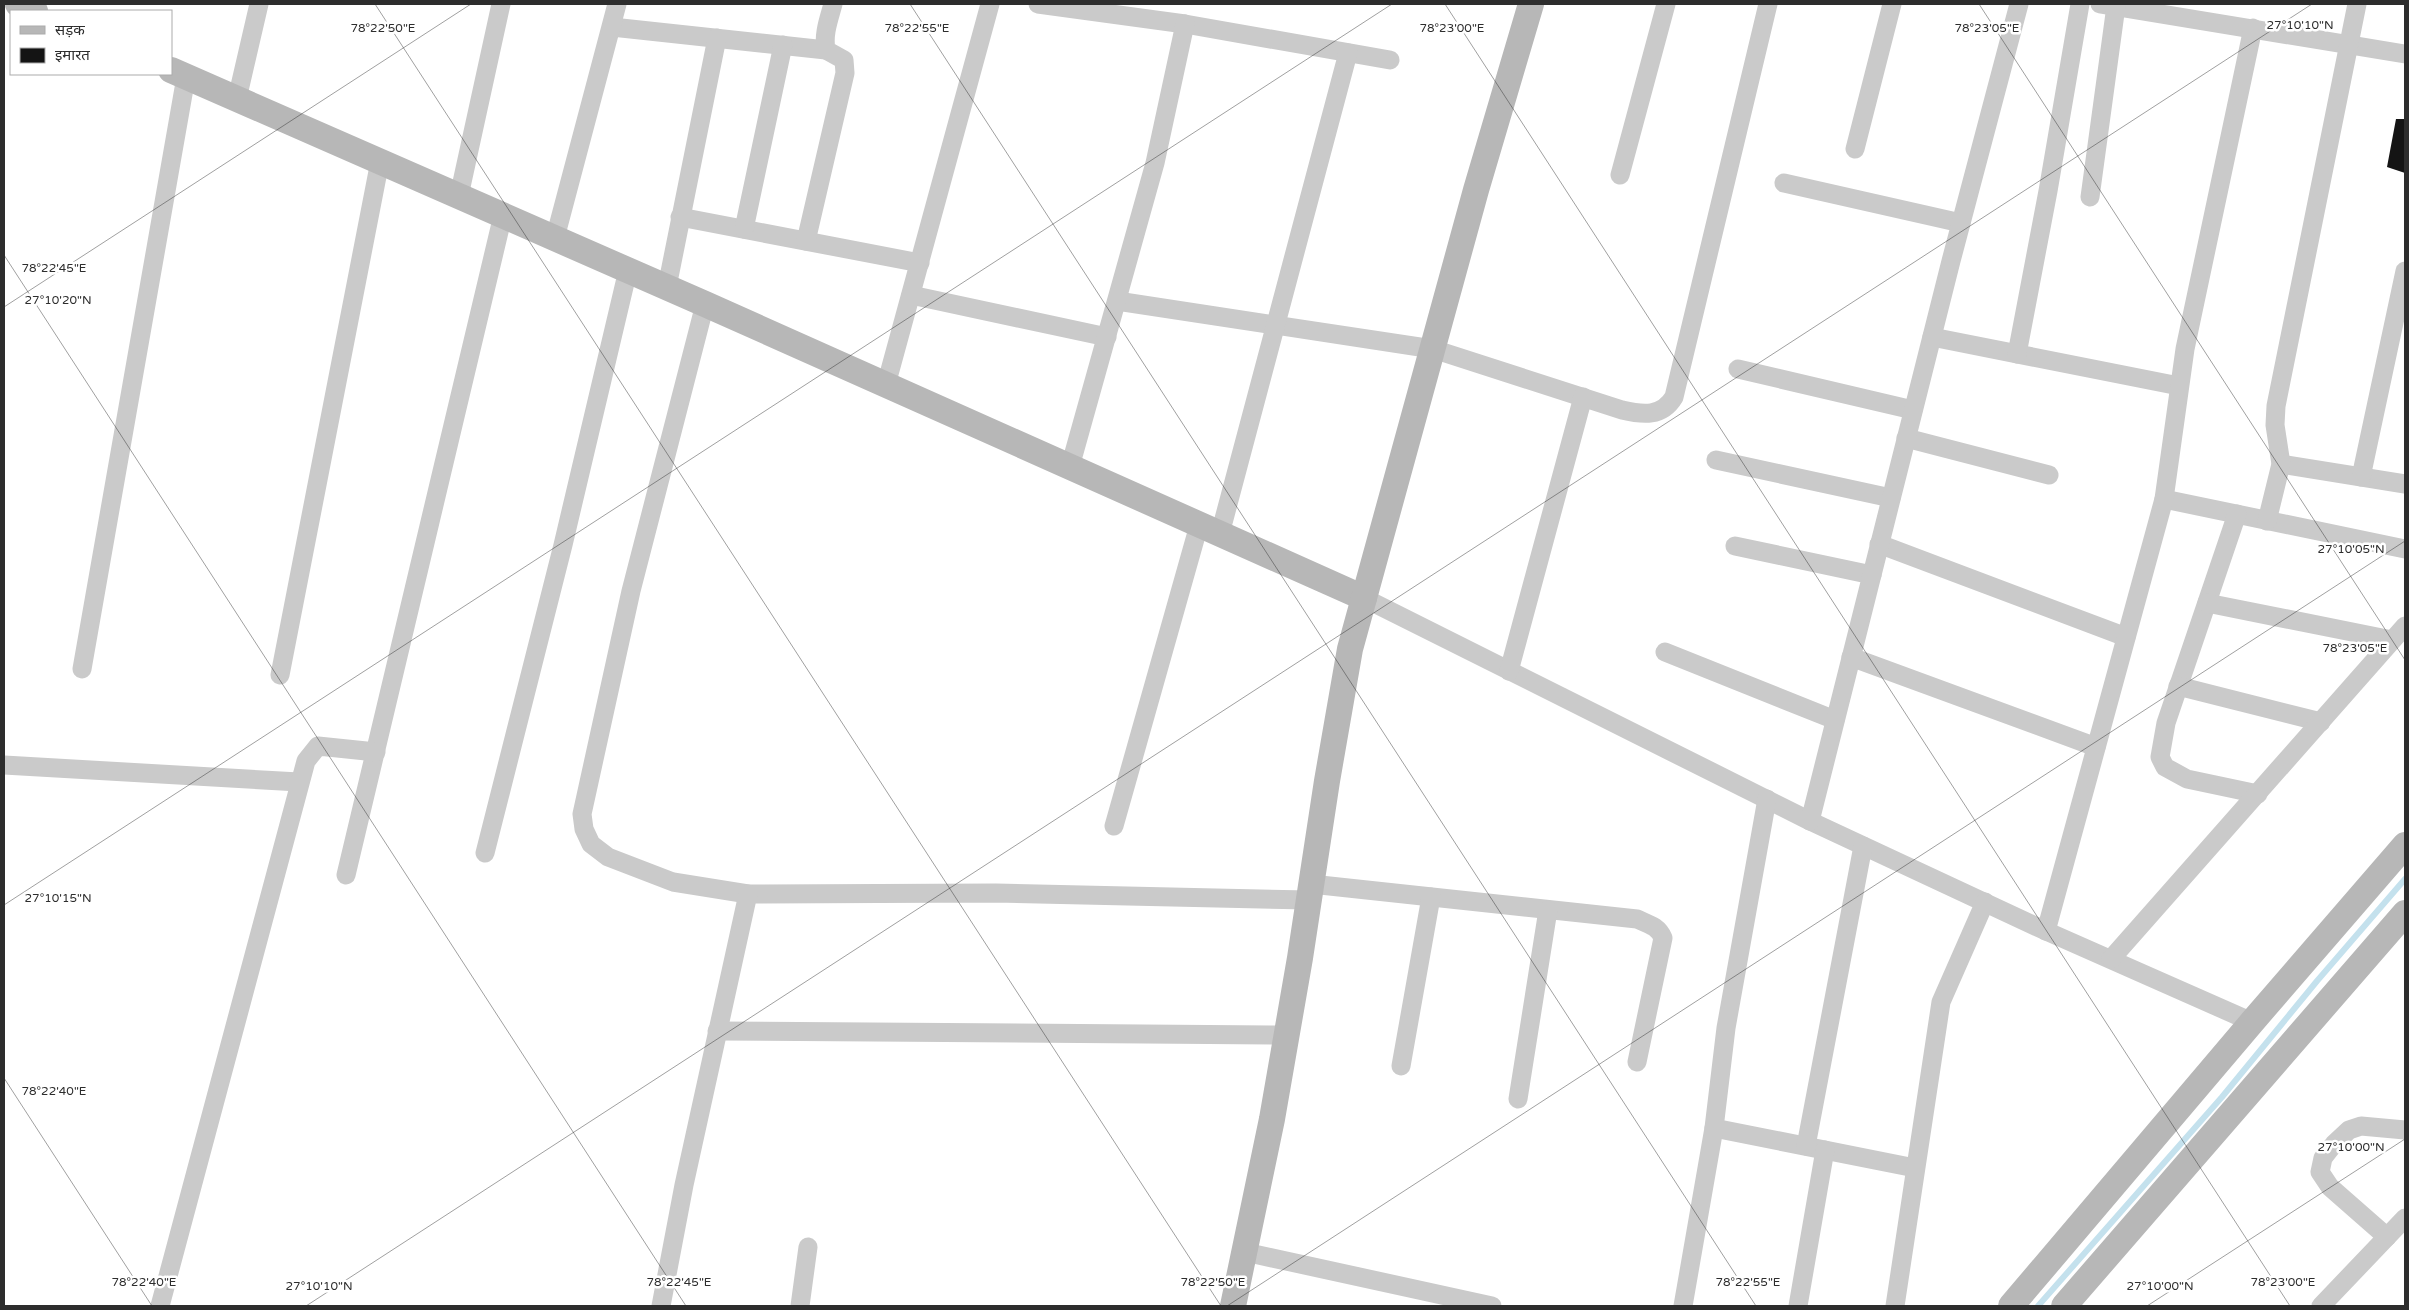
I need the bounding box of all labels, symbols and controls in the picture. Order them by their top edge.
legend [10,10,172,75]
text: 27°10'10"N [2266,18,2334,32]
text: सड़क [55,21,85,39]
text: 78°22'50"E [350,21,416,35]
text: 78°22'55"E [884,21,950,35]
text: 78°23'00"E [1419,21,1485,35]
text: 78°23'05"E [1954,21,2020,35]
text: इमारत [55,46,90,64]
text: 78°22'45"E [21,261,87,275]
text: 27°10'20"N [24,293,92,307]
text: 27°10'05"N [2317,542,2385,556]
text: 78°23'05"E [2322,641,2388,655]
text: 27°10'15"N [24,891,92,905]
text: 78°22'40"E [21,1084,87,1098]
text: 27°10'00"N [2317,1140,2385,1154]
text: 78°22'40"E [111,1275,177,1289]
text: 78°22'45"E [646,1275,712,1289]
text: 78°22'50"E [1180,1275,1246,1289]
text: 78°22'55"E [1715,1275,1781,1289]
text: 78°23'00"E [2250,1275,2316,1289]
text: 27°10'10"N [285,1279,353,1293]
text: 27°10'00"N [2126,1279,2194,1293]

